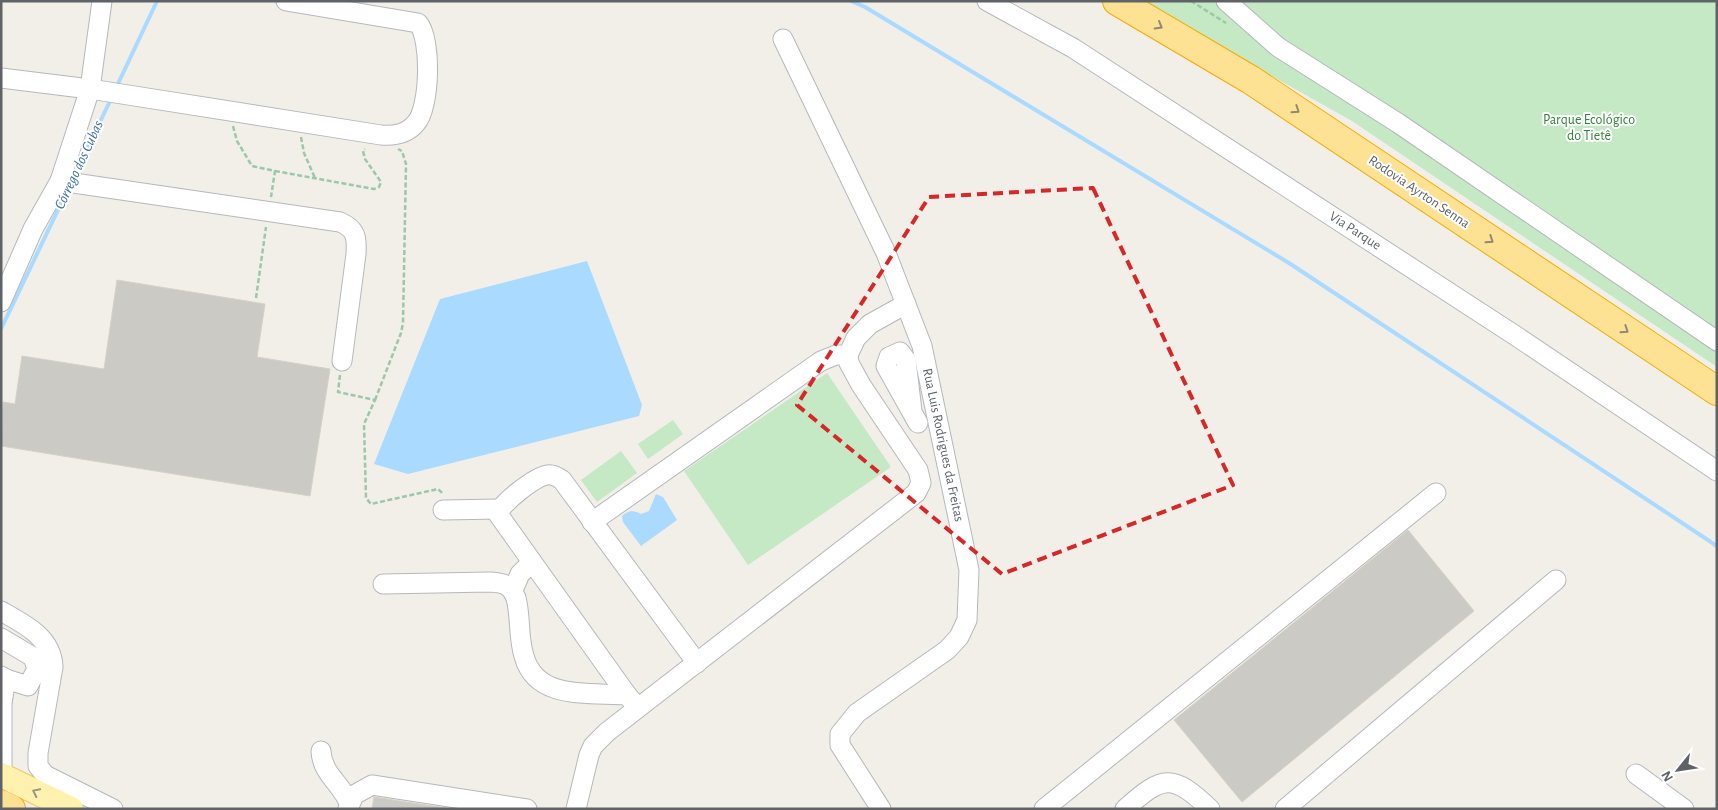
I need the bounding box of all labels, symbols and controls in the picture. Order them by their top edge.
one-way arrow [1153,20,1162,30]
one-way arrow [1291,104,1300,114]
park label: Parque Ecológico do Tietê [1543,113,1635,143]
water label: Córrego dos Cubas [52,118,106,212]
street label: Rodovia Ayrton Senna [1366,153,1473,231]
street label: Via Parque [1327,209,1383,253]
one-way arrow [1484,233,1493,243]
one-way arrow [1619,324,1629,333]
street label: Rua Luis Rodrigues da Freitas [920,367,966,523]
north arrow [1653,745,1703,795]
text: N [1659,768,1676,784]
one-way arrow [32,788,41,798]

